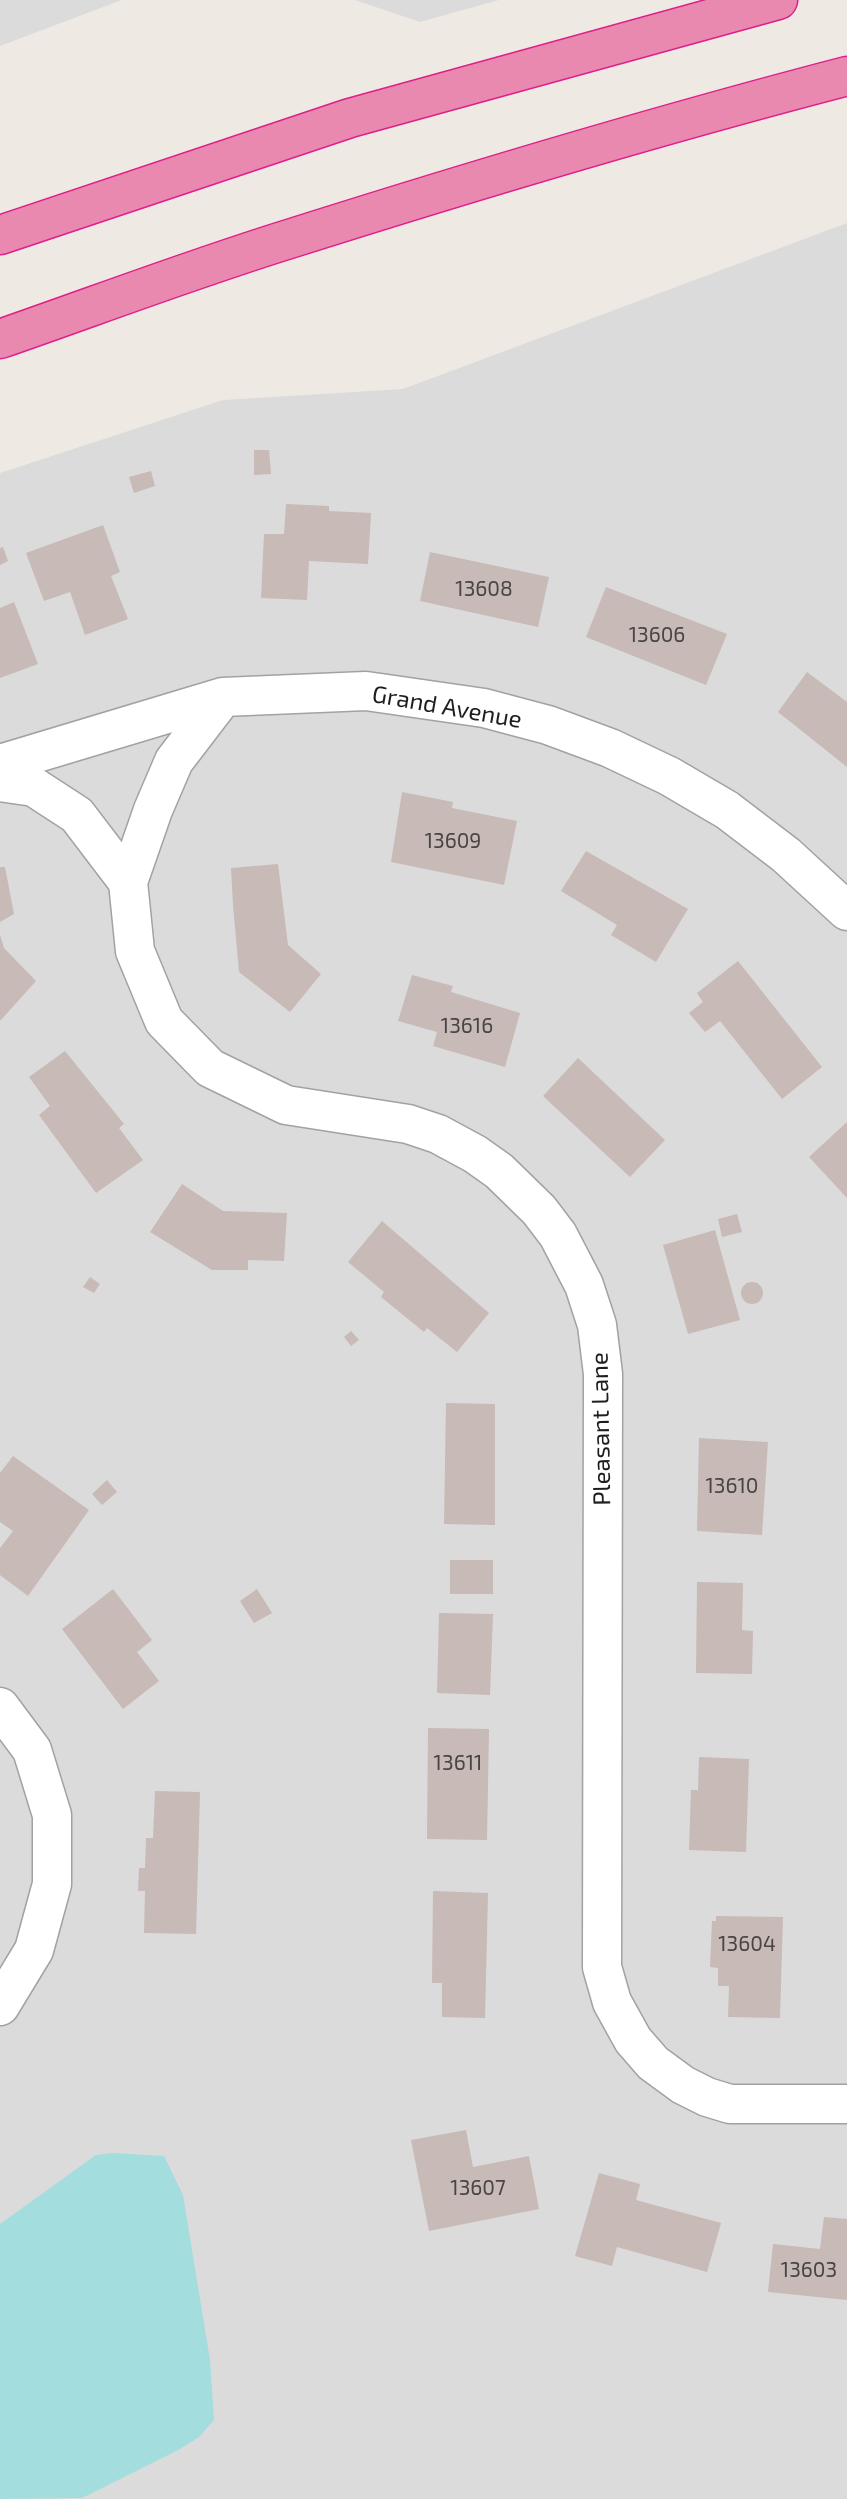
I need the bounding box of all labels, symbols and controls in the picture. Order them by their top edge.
house number: 13608 [455,576,513,602]
house number: 13606 [629,622,685,648]
street label: Grand Avenue [370,680,524,734]
house number: 13609 [425,828,481,854]
house number: 13616 [441,1013,493,1039]
street label: Pleasant Lane [585,1352,617,1506]
house number: 13610 [705,1473,759,1499]
house number: 13611 [434,1750,482,1776]
house number: 13604 [718,1931,776,1957]
house number: 13607 [450,2175,506,2201]
house number: 13603 [781,2257,837,2283]

